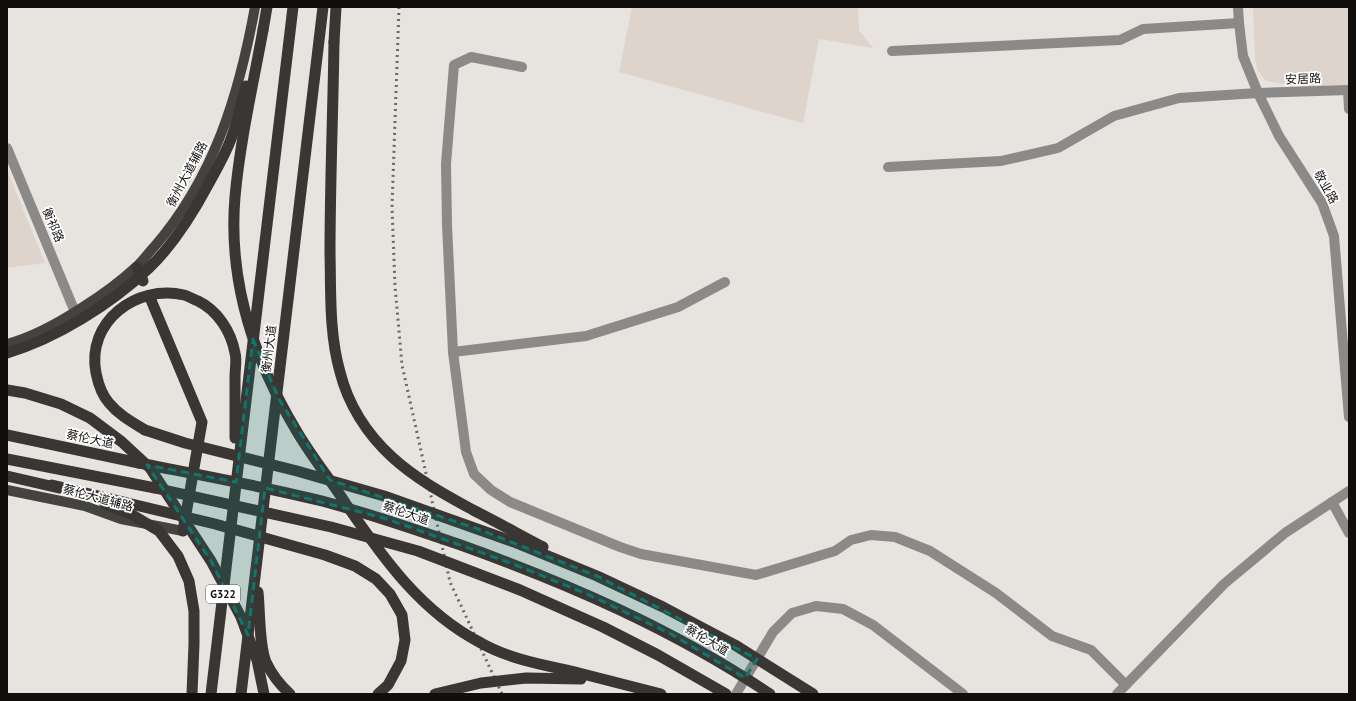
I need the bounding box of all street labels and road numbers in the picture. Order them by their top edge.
street label: 安居路 [1285,70,1321,87]
street label: 衡州大道辅路 [163,138,210,209]
street label: 敬业路 [1311,167,1342,206]
street label: 衡祁路 [40,205,67,244]
street label: 衡州大道 [258,324,279,374]
street label: 蔡伦大道 [65,426,115,451]
street label: 蔡伦大道辅路 [61,481,135,514]
street label: 蔡伦大道 [381,498,431,527]
road number: G322 [206,585,240,603]
street label: 蔡伦大道 [683,621,732,658]

